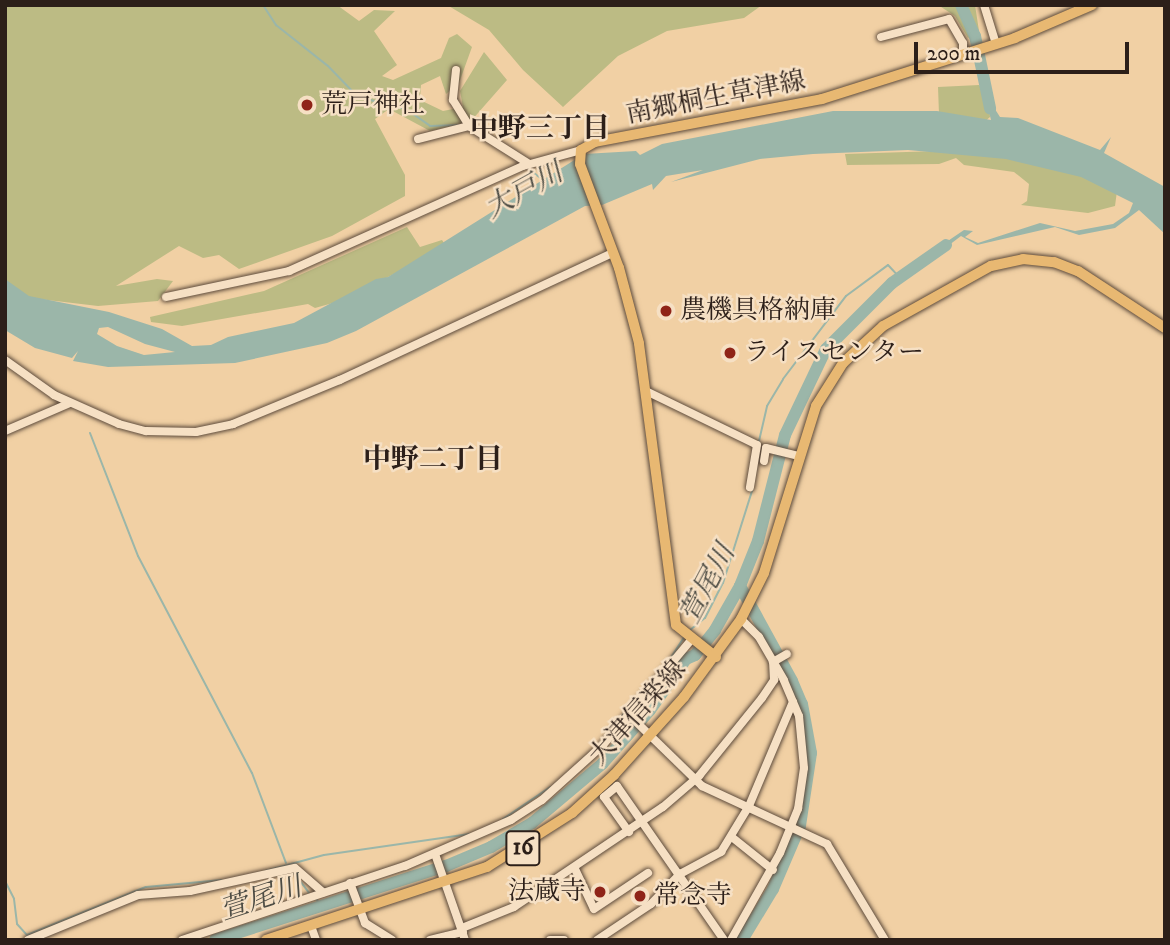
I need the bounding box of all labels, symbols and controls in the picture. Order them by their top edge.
scale bar [918,28,1133,72]
text: 200 m [927,41,980,67]
street label: 南郷桐生草津線 [624,65,808,131]
place label: 荒戸神社 [321,89,425,121]
marker: 荒戸神社 [299,97,315,113]
district label: 中野三丁目 [470,112,610,146]
water label: 大戸川 [479,156,569,226]
place label: 農機具格納庫 [680,295,836,327]
marker: 農機具格納庫 [658,303,674,319]
place label: ライスセンター [744,337,926,369]
marker: ライスセンター [722,345,738,361]
district label: 中野二丁目 [363,443,503,477]
water label: 萱尾川 [673,539,743,629]
street label: 大津信楽線 [583,654,693,772]
road number: 16 [504,828,542,868]
water label: 萱尾川 [216,870,306,928]
place label: 法蔵寺 [508,876,586,908]
place label: 常念寺 [654,880,732,912]
marker: 法蔵寺 [592,884,608,900]
marker: 常念寺 [632,888,648,904]

